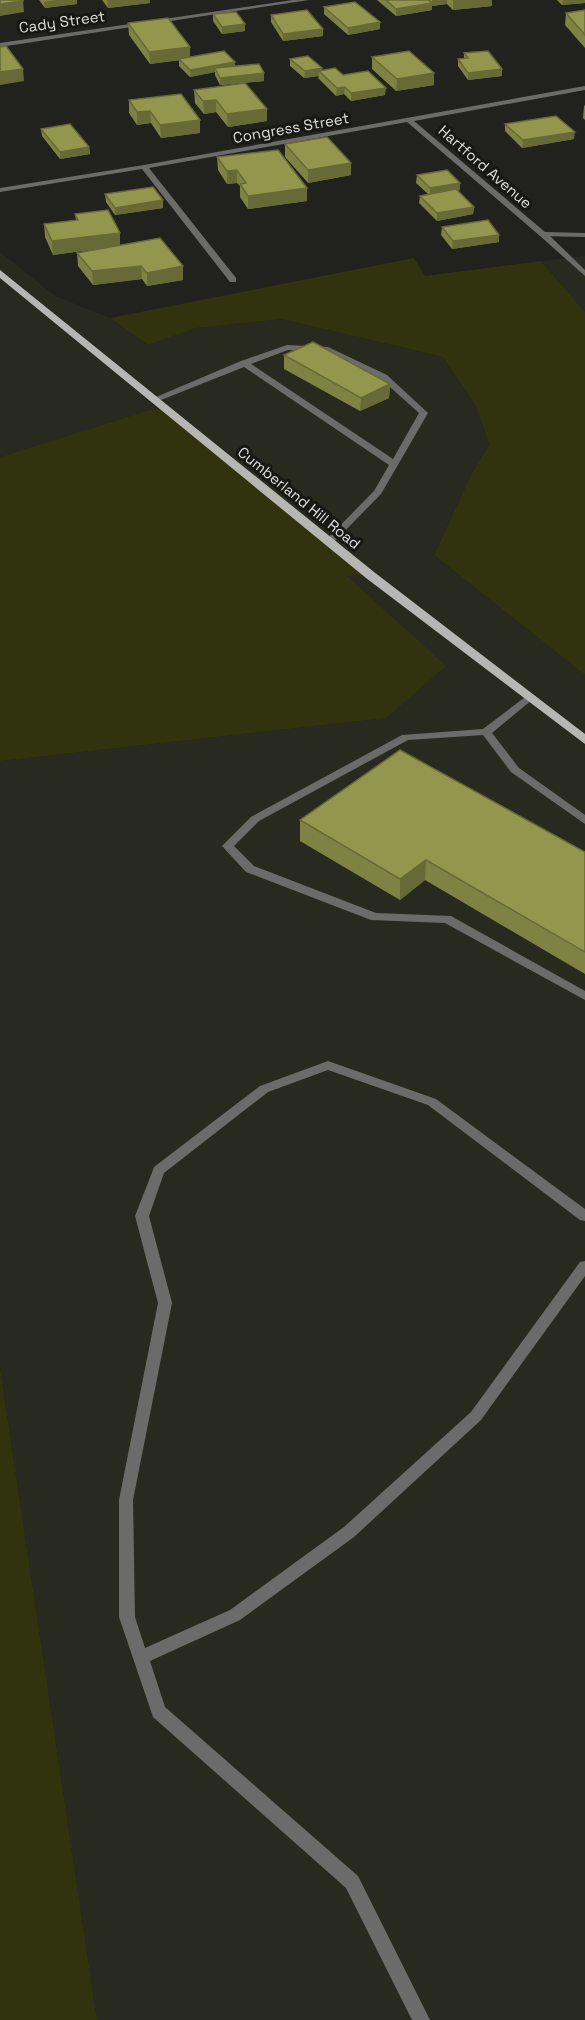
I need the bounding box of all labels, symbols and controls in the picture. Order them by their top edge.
street label: Cady Street [18,6,106,37]
street label: Congress Street [231,108,351,147]
street label: Hartford Avenue [435,121,536,213]
street label: Cumberland Hill Road [234,442,365,553]

